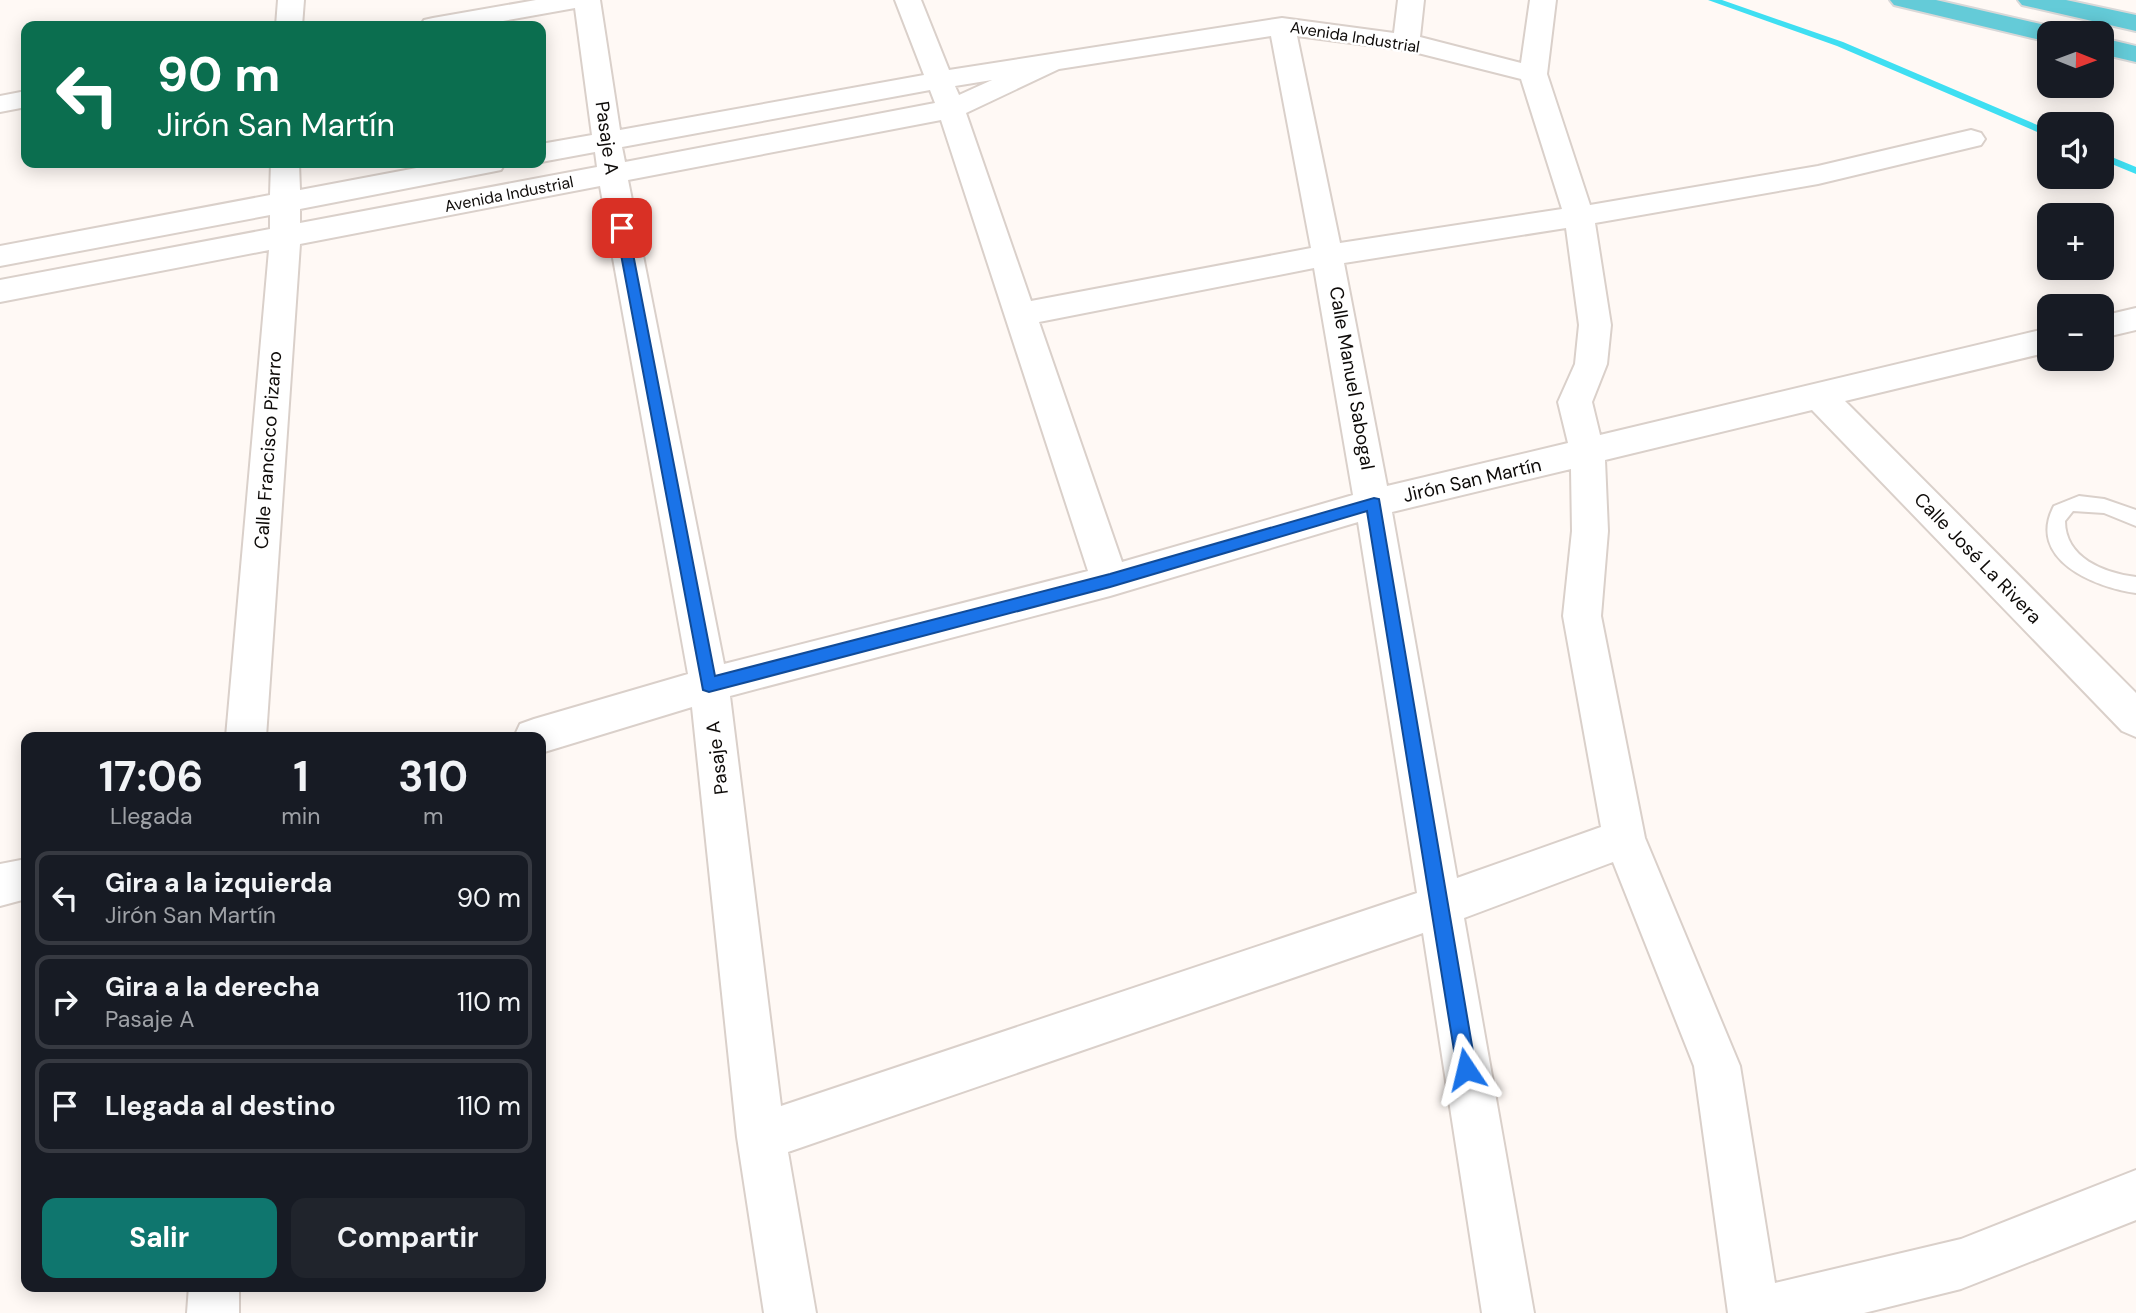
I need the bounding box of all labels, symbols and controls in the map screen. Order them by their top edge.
street label: Avenida Industrial [1289,16,1421,58]
north arrow [2037,21,2114,98]
map controls [2037,21,2114,371]
text: 90 m [157,42,280,106]
icon: left [42,49,133,140]
street label: Pasaje A [589,100,625,177]
text: Jirón San Martín [157,104,395,146]
button: sound [2037,112,2114,189]
street label: Avenida Industrial [443,171,575,217]
pin [592,198,652,258]
button: + [2037,203,2114,280]
icon: arrive [603,209,641,247]
street label: Calle Manuel Sabogal [1324,284,1380,472]
button: − [2037,294,2114,371]
street label: Calle Francisco Pizarro [249,350,287,550]
street label: Jirón San Martín [1400,452,1544,508]
street label: Calle José La Rivera [1909,487,2047,629]
street label: Pasaje A [700,719,734,796]
text: 17:06 [99,749,204,804]
text: 1 [293,749,309,804]
text: 310 [398,749,468,804]
text: Llegada [110,801,192,831]
text: min [281,801,321,831]
text: m [423,801,443,831]
text: Gira a la izquierda [105,866,332,900]
icon: left [46,879,84,917]
text: 90 m [457,881,521,915]
text: Jirón San Martín [105,900,276,930]
text: Gira a la derecha [105,970,320,1004]
icon: right [46,983,84,1021]
text: 110 m [457,985,521,1019]
text: Pasaje A [105,1004,194,1034]
position arrow [1429,1032,1503,1106]
icon: arrive [46,1087,84,1125]
text: Llegada al destino [105,1089,336,1123]
text: 110 m [457,1089,521,1123]
button: Salir [42,1198,277,1278]
button: Compartir [291,1198,525,1278]

